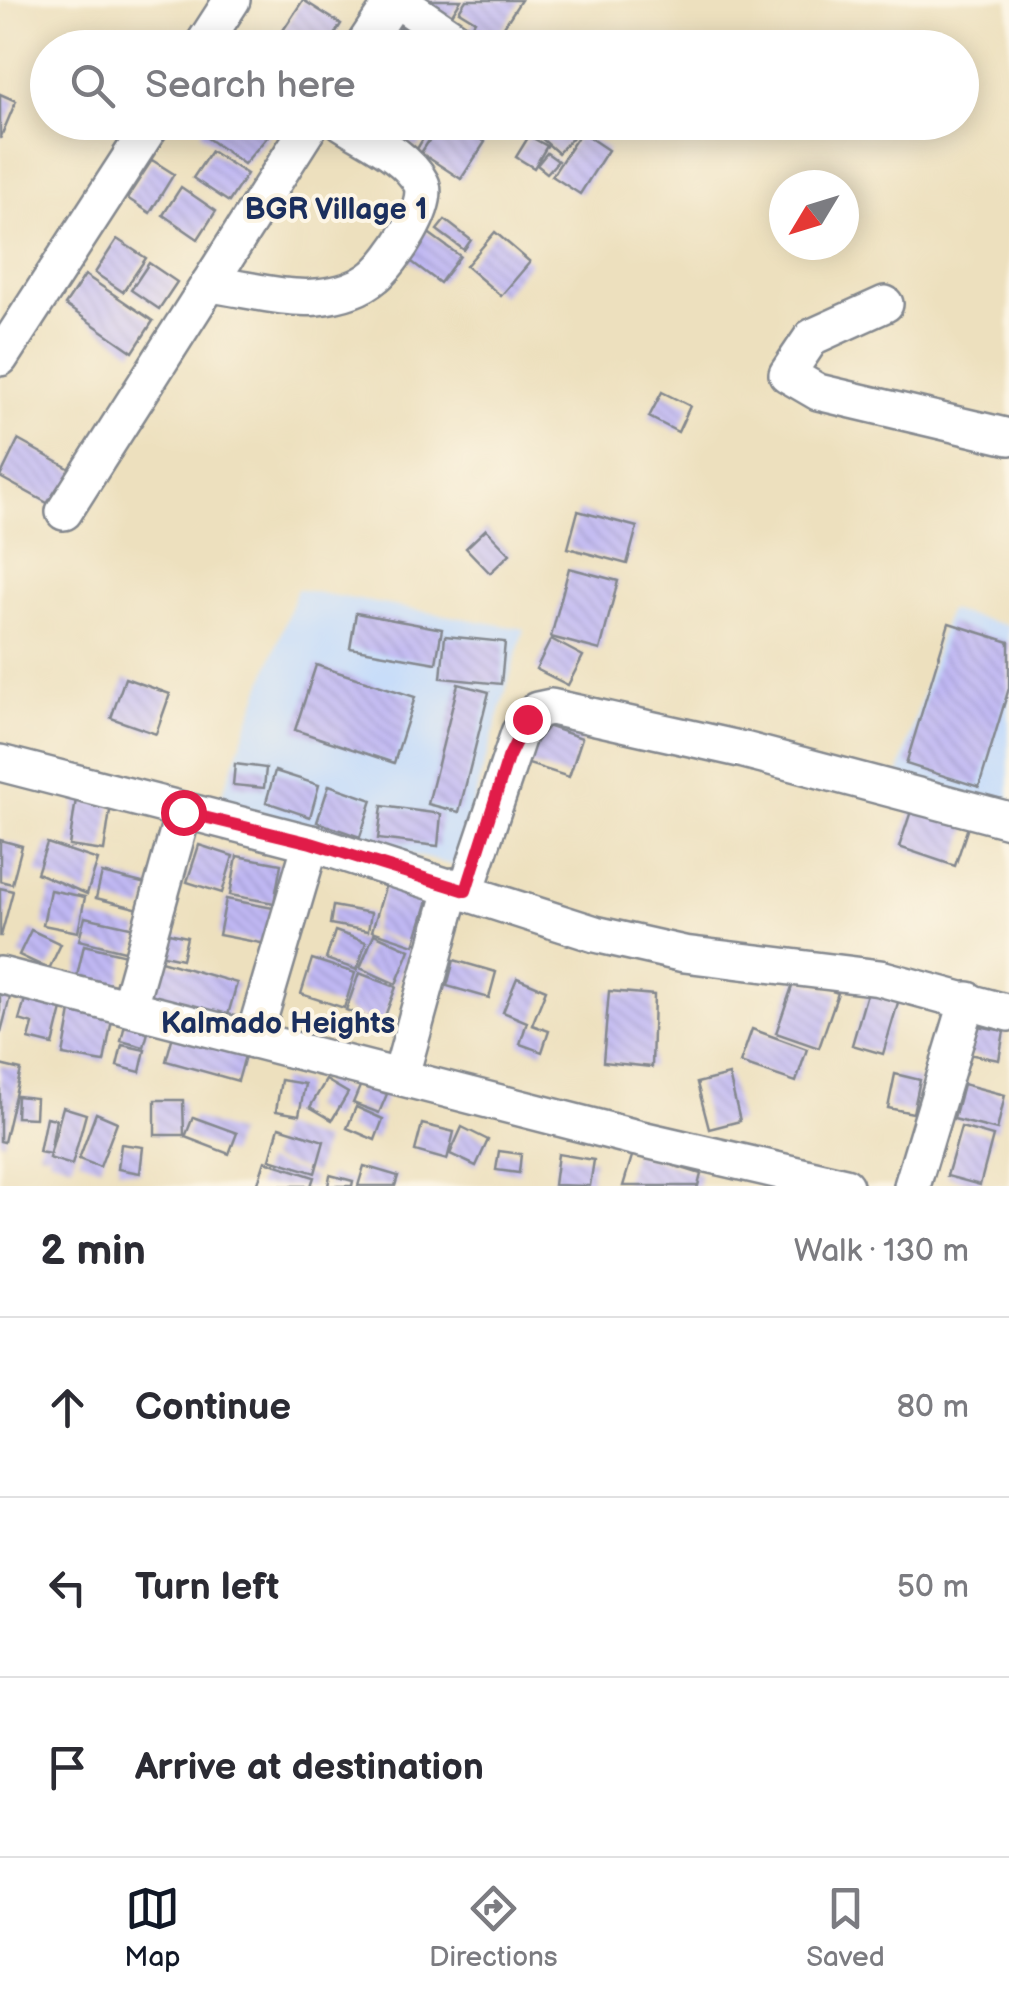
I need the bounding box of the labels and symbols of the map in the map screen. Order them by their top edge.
north arrow [769,170,859,260]
district label: BGR Village 1 [244,192,428,228]
route end [505,697,551,743]
route start [161,790,207,836]
district label: Kalmado Heights [161,1006,395,1042]

